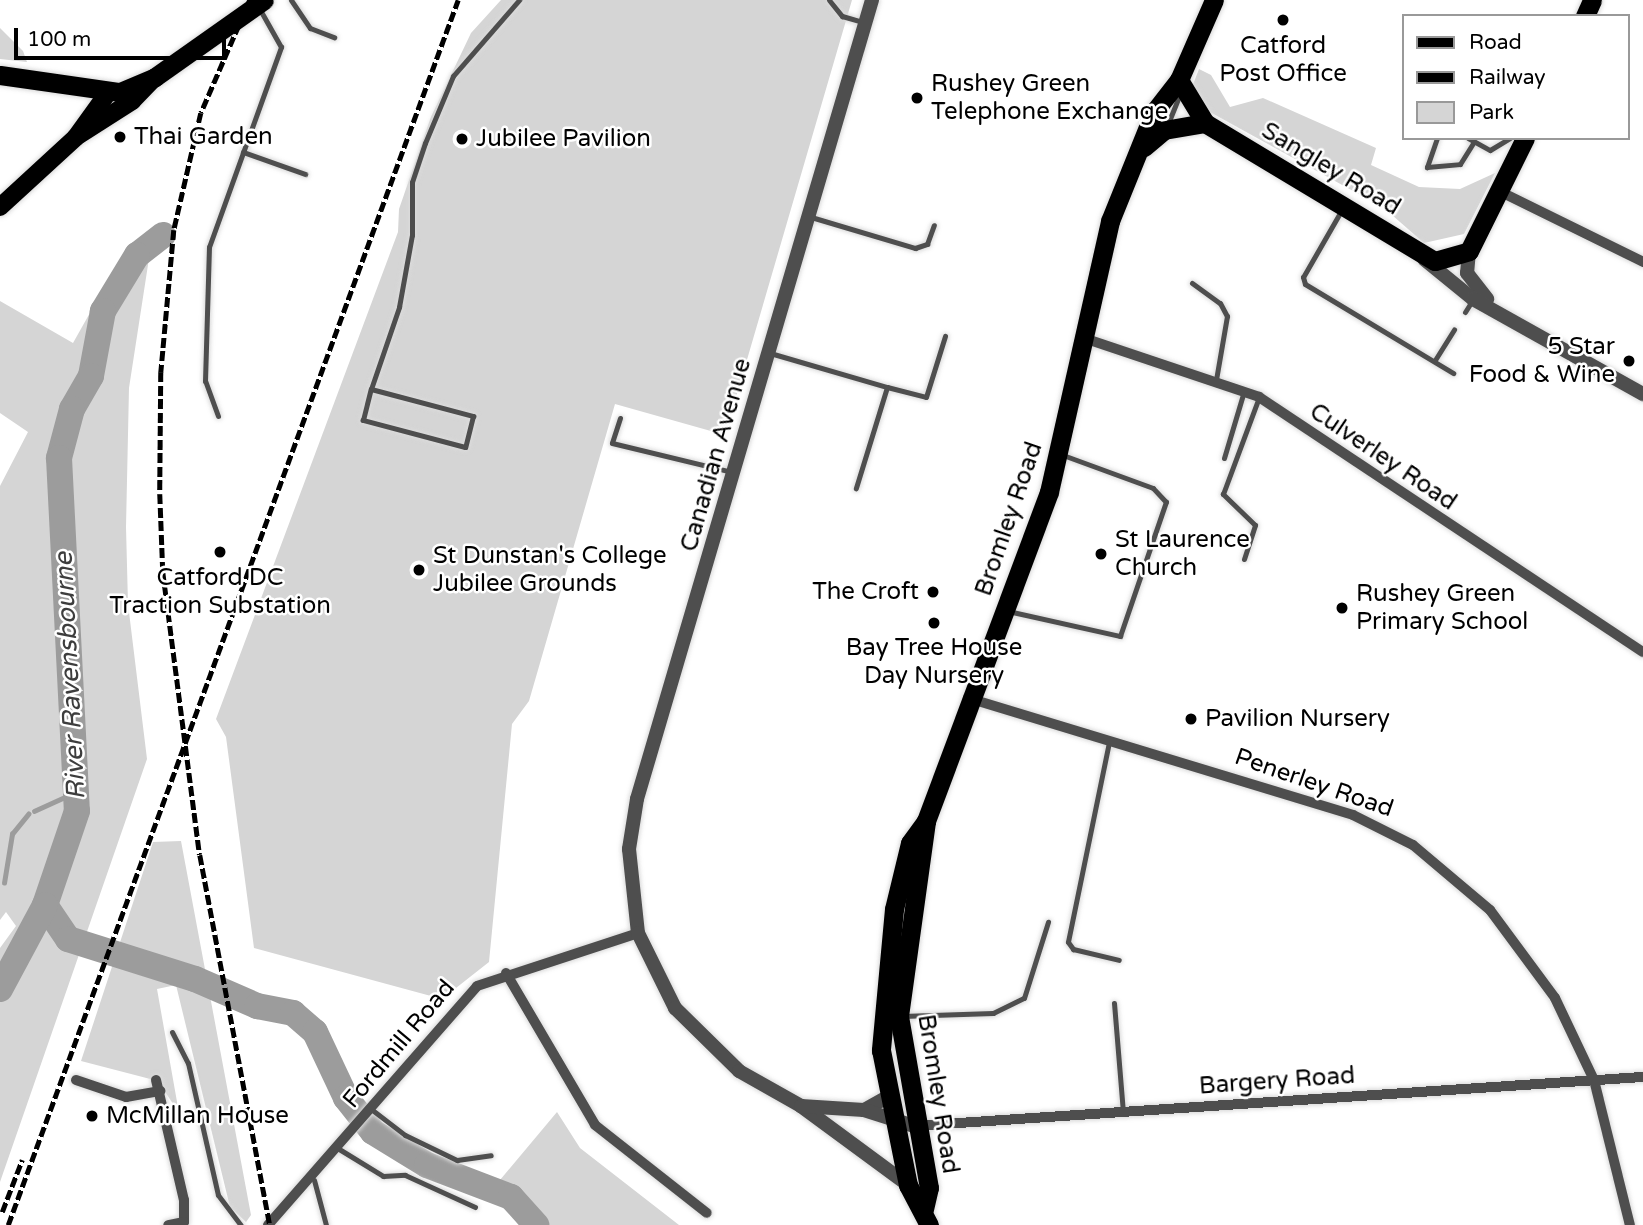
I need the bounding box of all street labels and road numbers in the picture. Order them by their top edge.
street label: Sangley Road [1256,116,1406,222]
street label: Canadian Avenue [675,355,757,555]
street label: Culverley Road [1304,397,1462,517]
street label: Bromley Road [969,438,1049,600]
street label: Penerley Road [1231,742,1397,824]
street label: Fordmill Road [337,974,461,1114]
street label: Bromley Road [911,1012,965,1176]
street label: Bargery Road [1198,1061,1356,1101]

